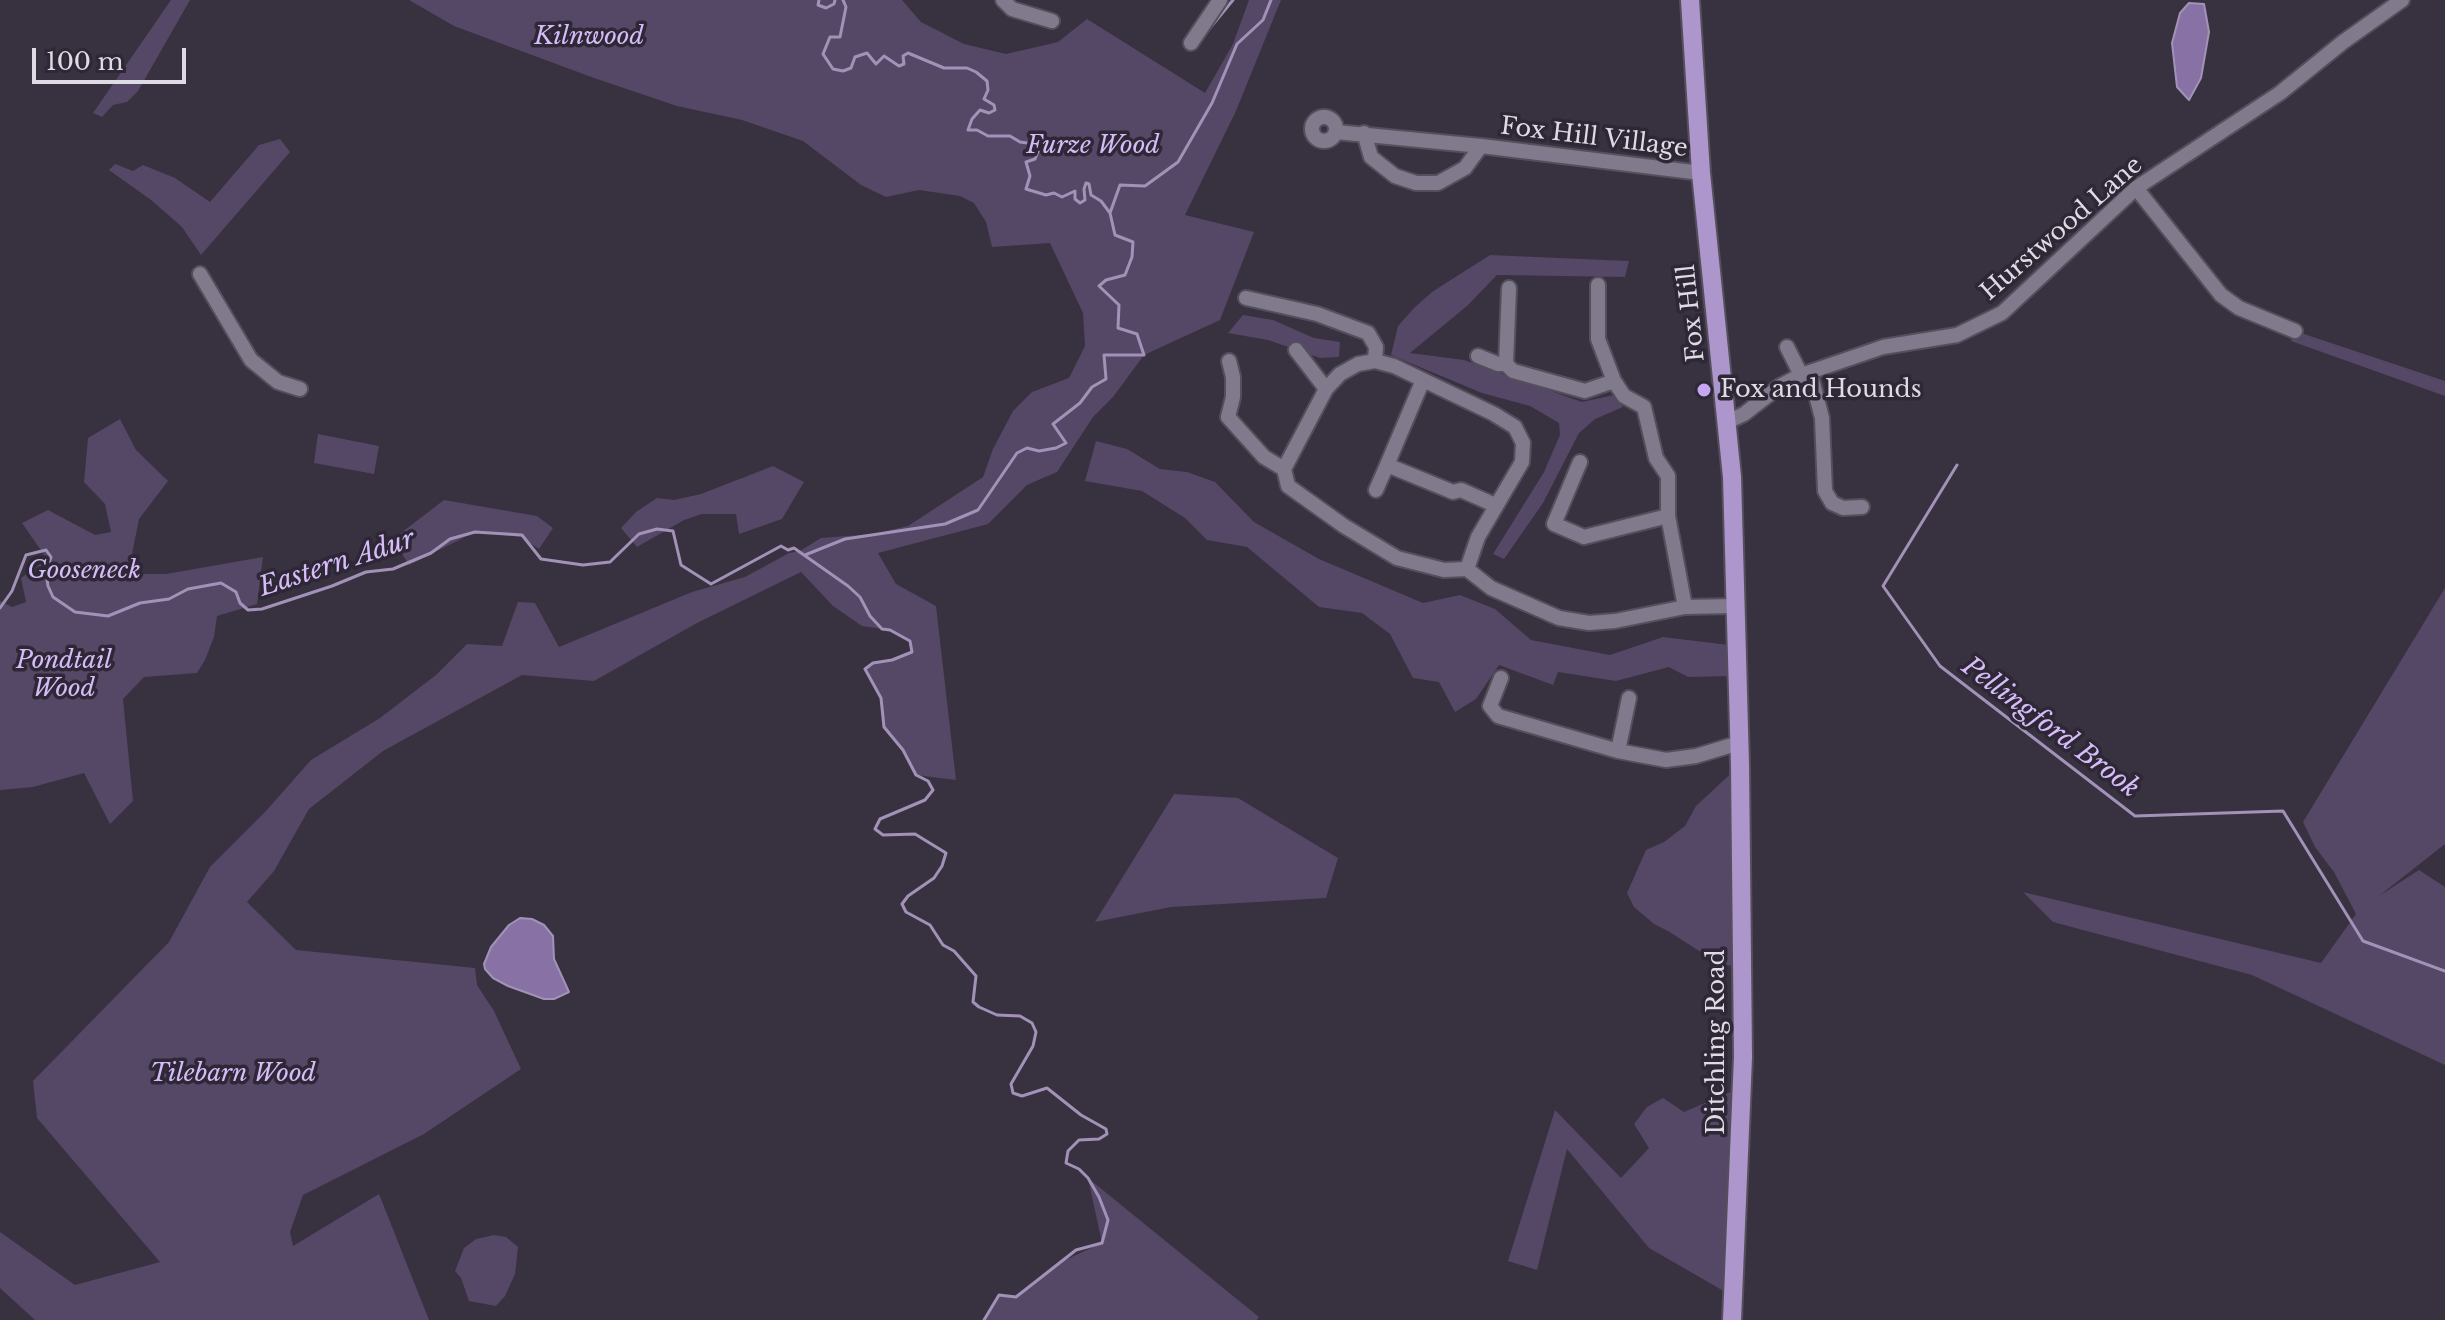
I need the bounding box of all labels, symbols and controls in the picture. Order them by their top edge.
park label: Kilnwood [534,23,644,51]
scale bar [36,32,190,82]
text: 100 m [46,47,124,76]
street label: Fox Hill Village [1499,112,1689,164]
park label: Furze Wood [1026,132,1160,160]
street label: Hurstwood Lane [1975,151,2149,307]
street label: Fox Hill [1673,263,1711,363]
place label: Fox and Hounds [1720,376,1922,404]
marker: Fox and Hounds [1695,381,1713,399]
water label: Eastern Adur [255,524,419,604]
park label: Gooseneck [27,557,141,585]
park label: Pondtail Wood [16,647,112,703]
water label: Pellingford Brook [1955,651,2145,805]
street label: Ditchling Road [1703,949,1731,1135]
park label: Tilebarn Wood [150,1060,316,1088]

